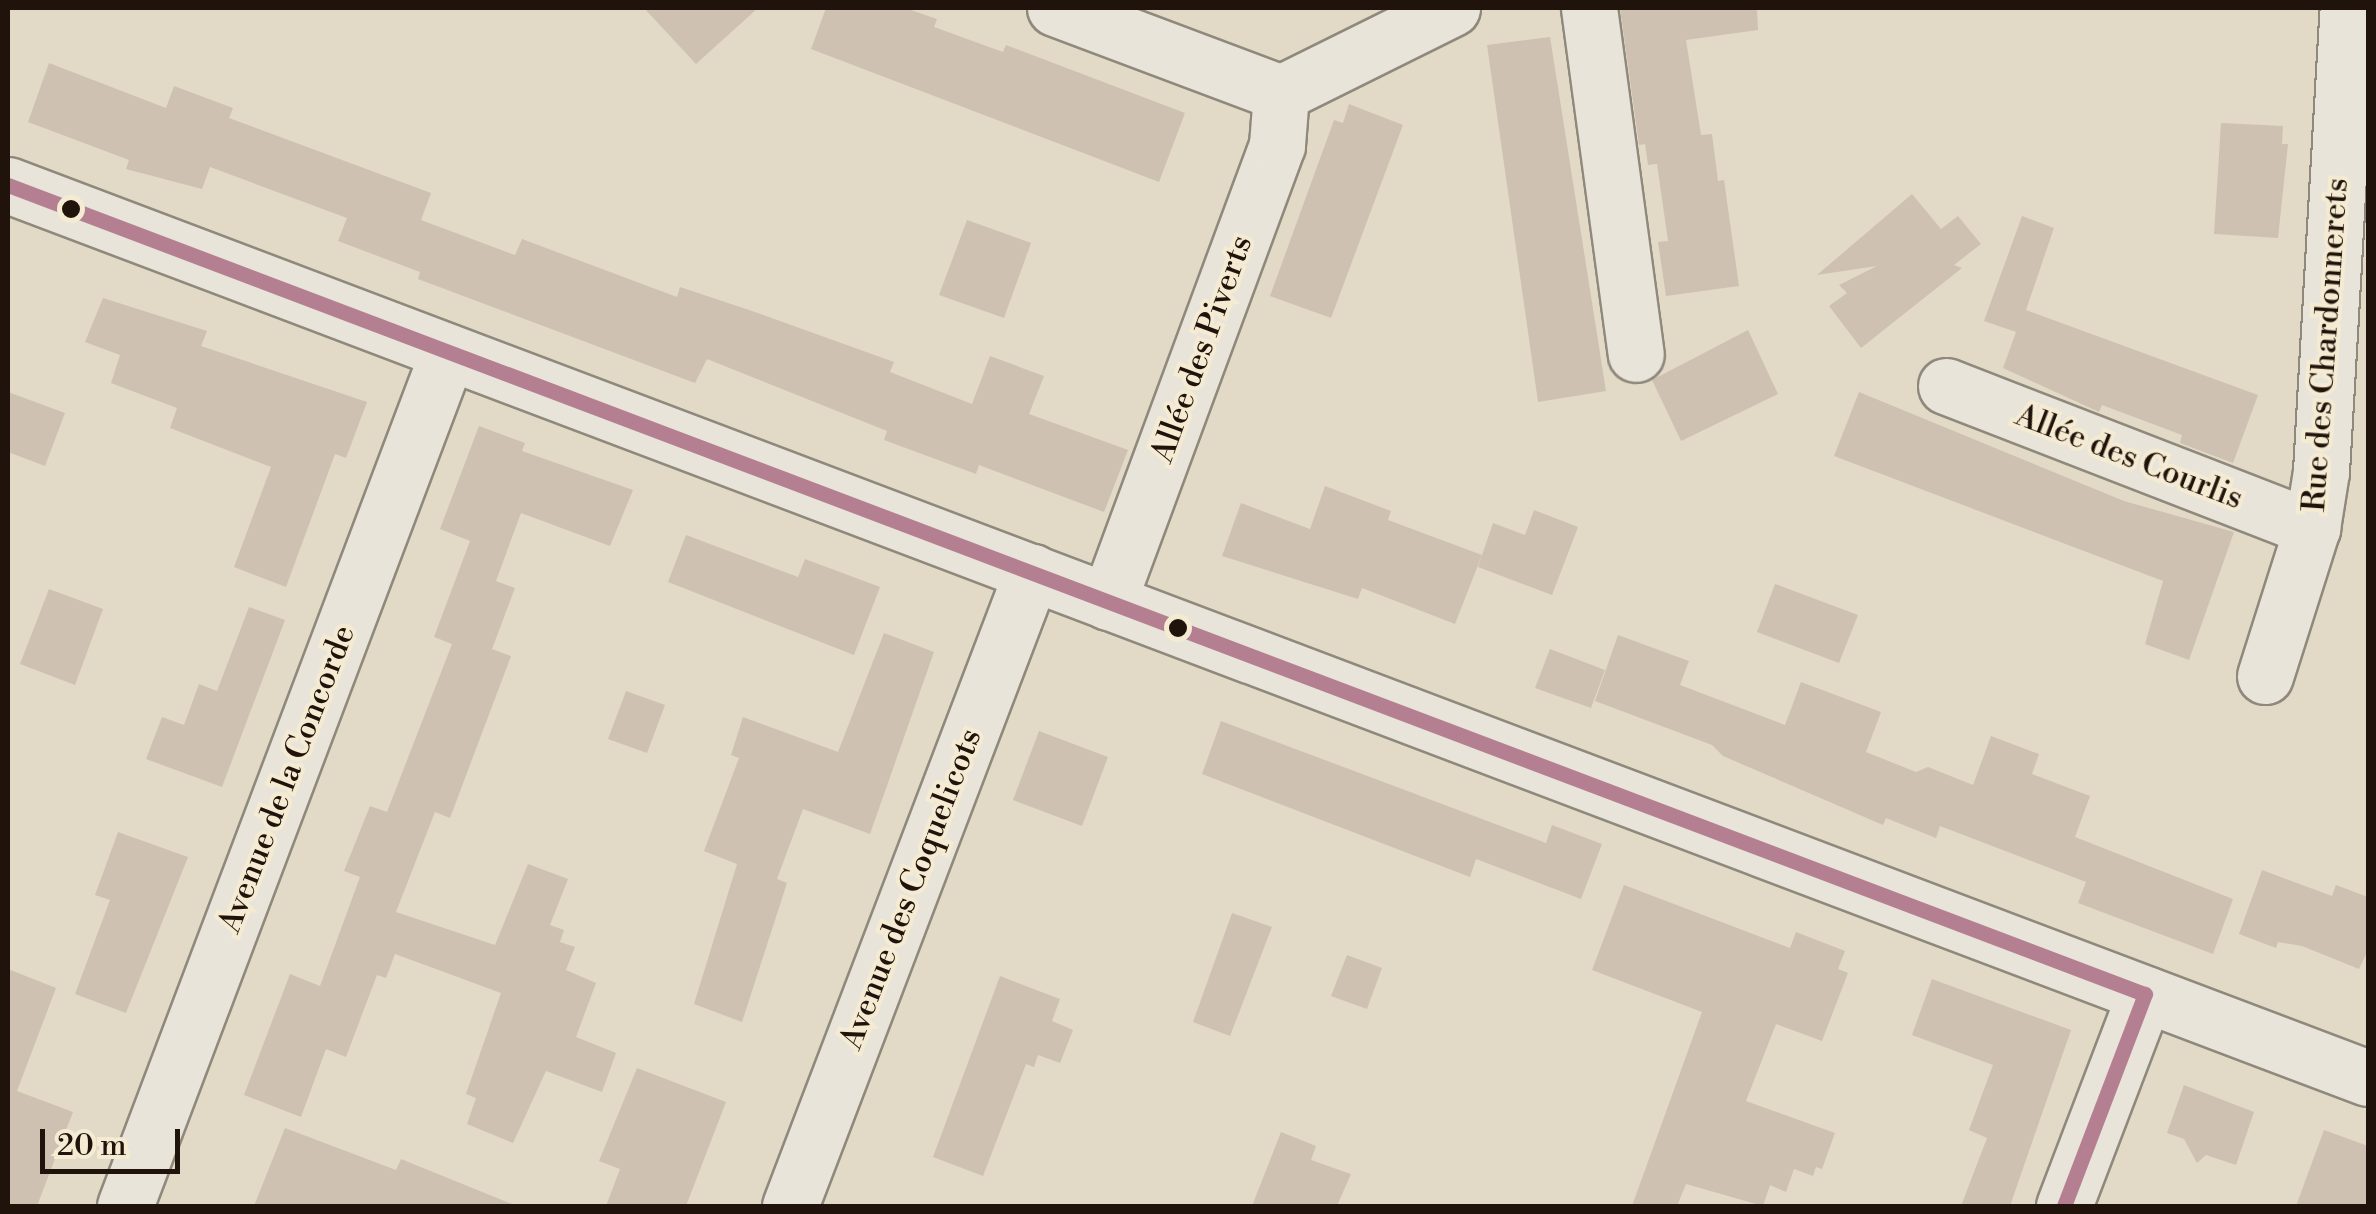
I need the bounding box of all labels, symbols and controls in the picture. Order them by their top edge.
street label: Rue des Chardonnerets [2295,177,2357,513]
unlabelled marker [61,199,81,219]
street label: Allée des Piverts [1143,230,1261,468]
street label: Allée des Courlis [2010,396,2248,518]
unlabelled marker [1168,618,1188,638]
street label: Avenue de la Concorde [211,620,363,938]
street label: Avenue des Coquelicots [832,723,990,1055]
scale bar [45,1109,185,1171]
text: 20 m [57,1127,126,1165]

